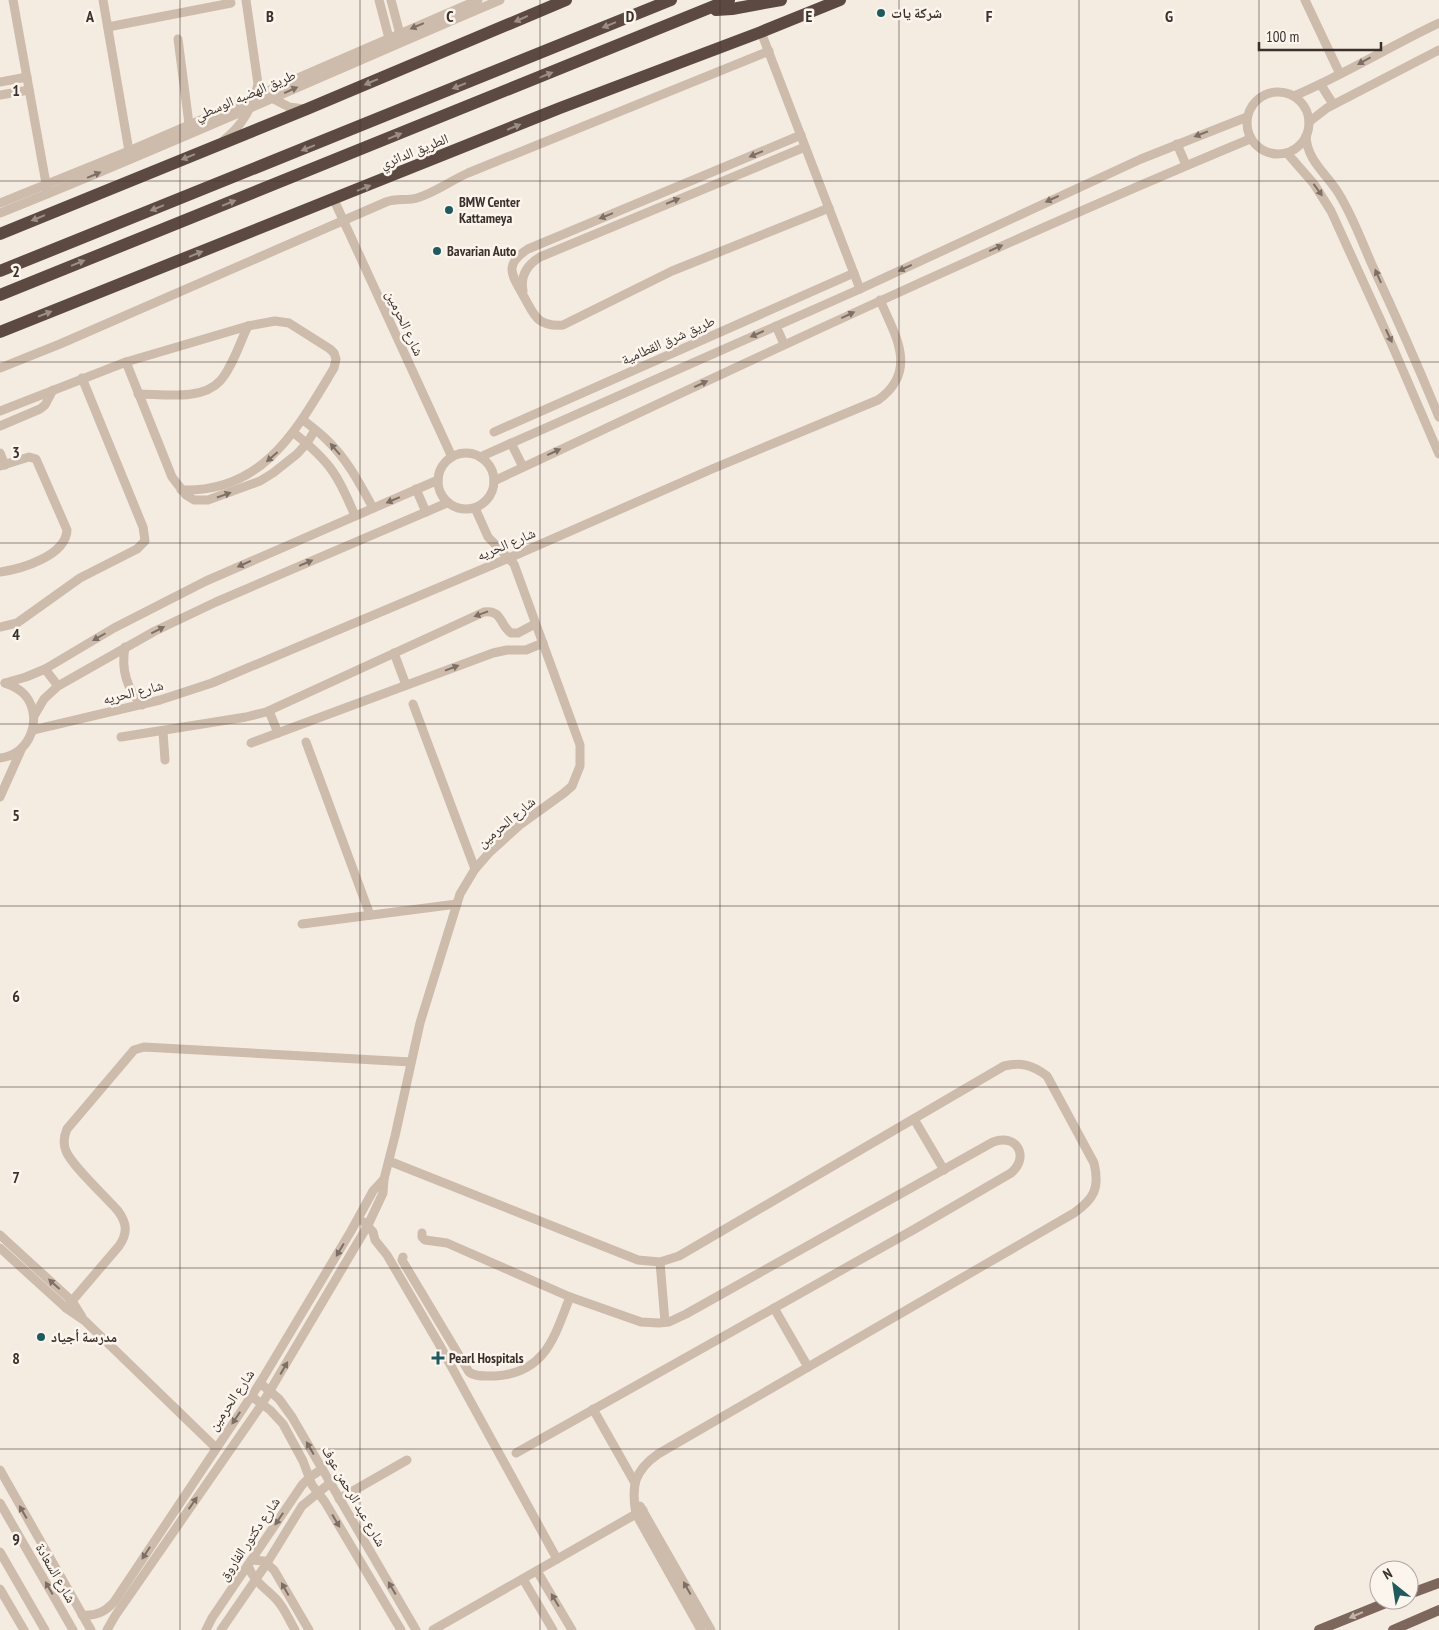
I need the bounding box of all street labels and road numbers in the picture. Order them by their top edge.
street label: طريق الهضبه الوسطي [192,66,299,127]
street label: الطريق الدائري [377,129,452,175]
street label: شارع الحرمين [381,287,428,359]
street label: طريق شرق القطامية [618,311,718,370]
street label: شارع الحريه [474,524,538,565]
street label: شارع الحريه [101,676,165,709]
street label: شارع الحرمين [473,792,539,852]
street label: شارع الحرمين [204,1366,259,1435]
street label: شارع عبد الرحمن عوف [317,1442,390,1550]
street label: شارع دكتور الفاروق [214,1494,285,1585]
street label: شارع السعادة [31,1540,80,1607]

